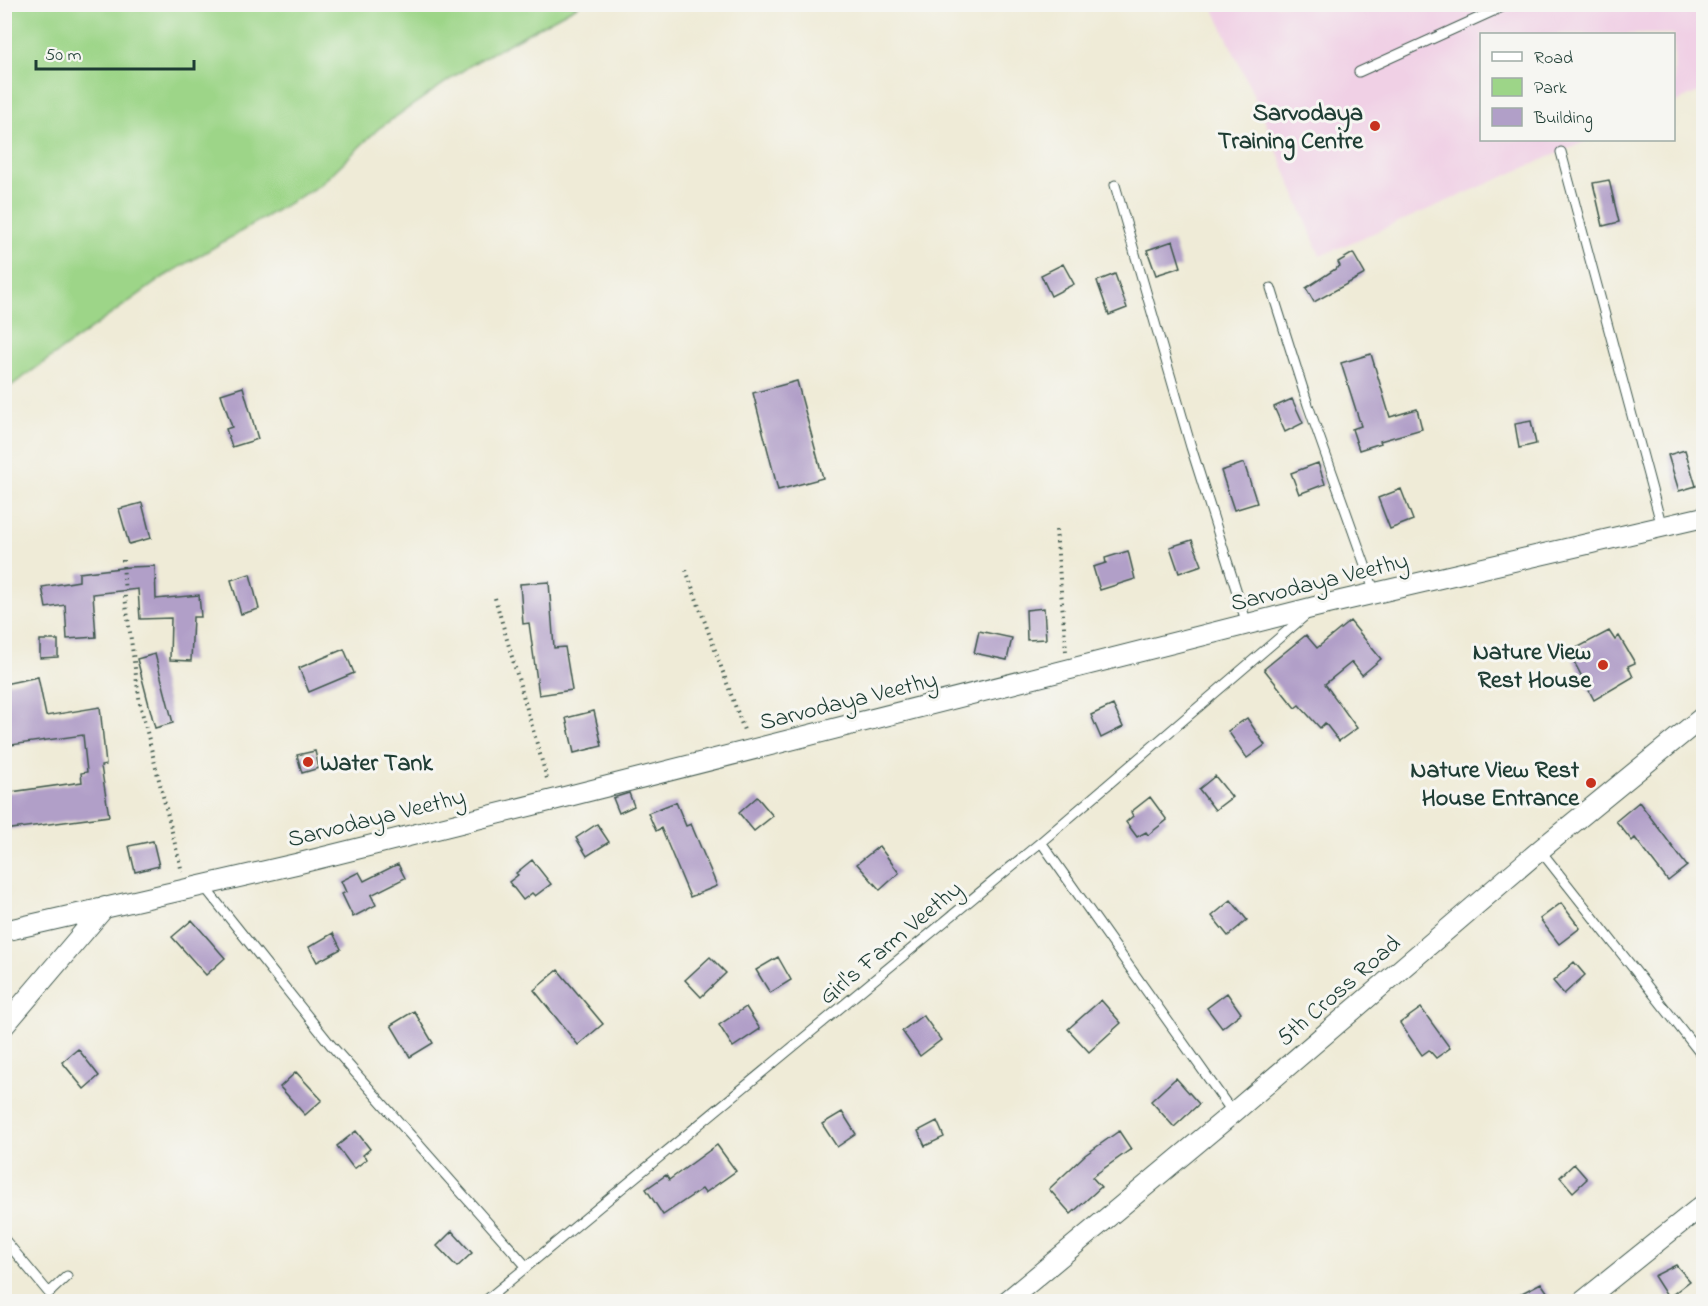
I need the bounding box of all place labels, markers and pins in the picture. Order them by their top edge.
place label: Sarvodaya Training Centre [1218,97,1364,161]
marker: Sarvodaya Training Centre [1368,119,1382,133]
place label: Nature View Rest House [1473,636,1592,699]
marker: Nature View Rest House [1596,658,1610,672]
place label: Water Tank [320,747,433,782]
place label: Nature View Rest House Entrance [1410,754,1580,817]
marker: Water Tank [301,755,315,769]
marker: Nature View Rest House Entrance [1584,776,1598,790]

